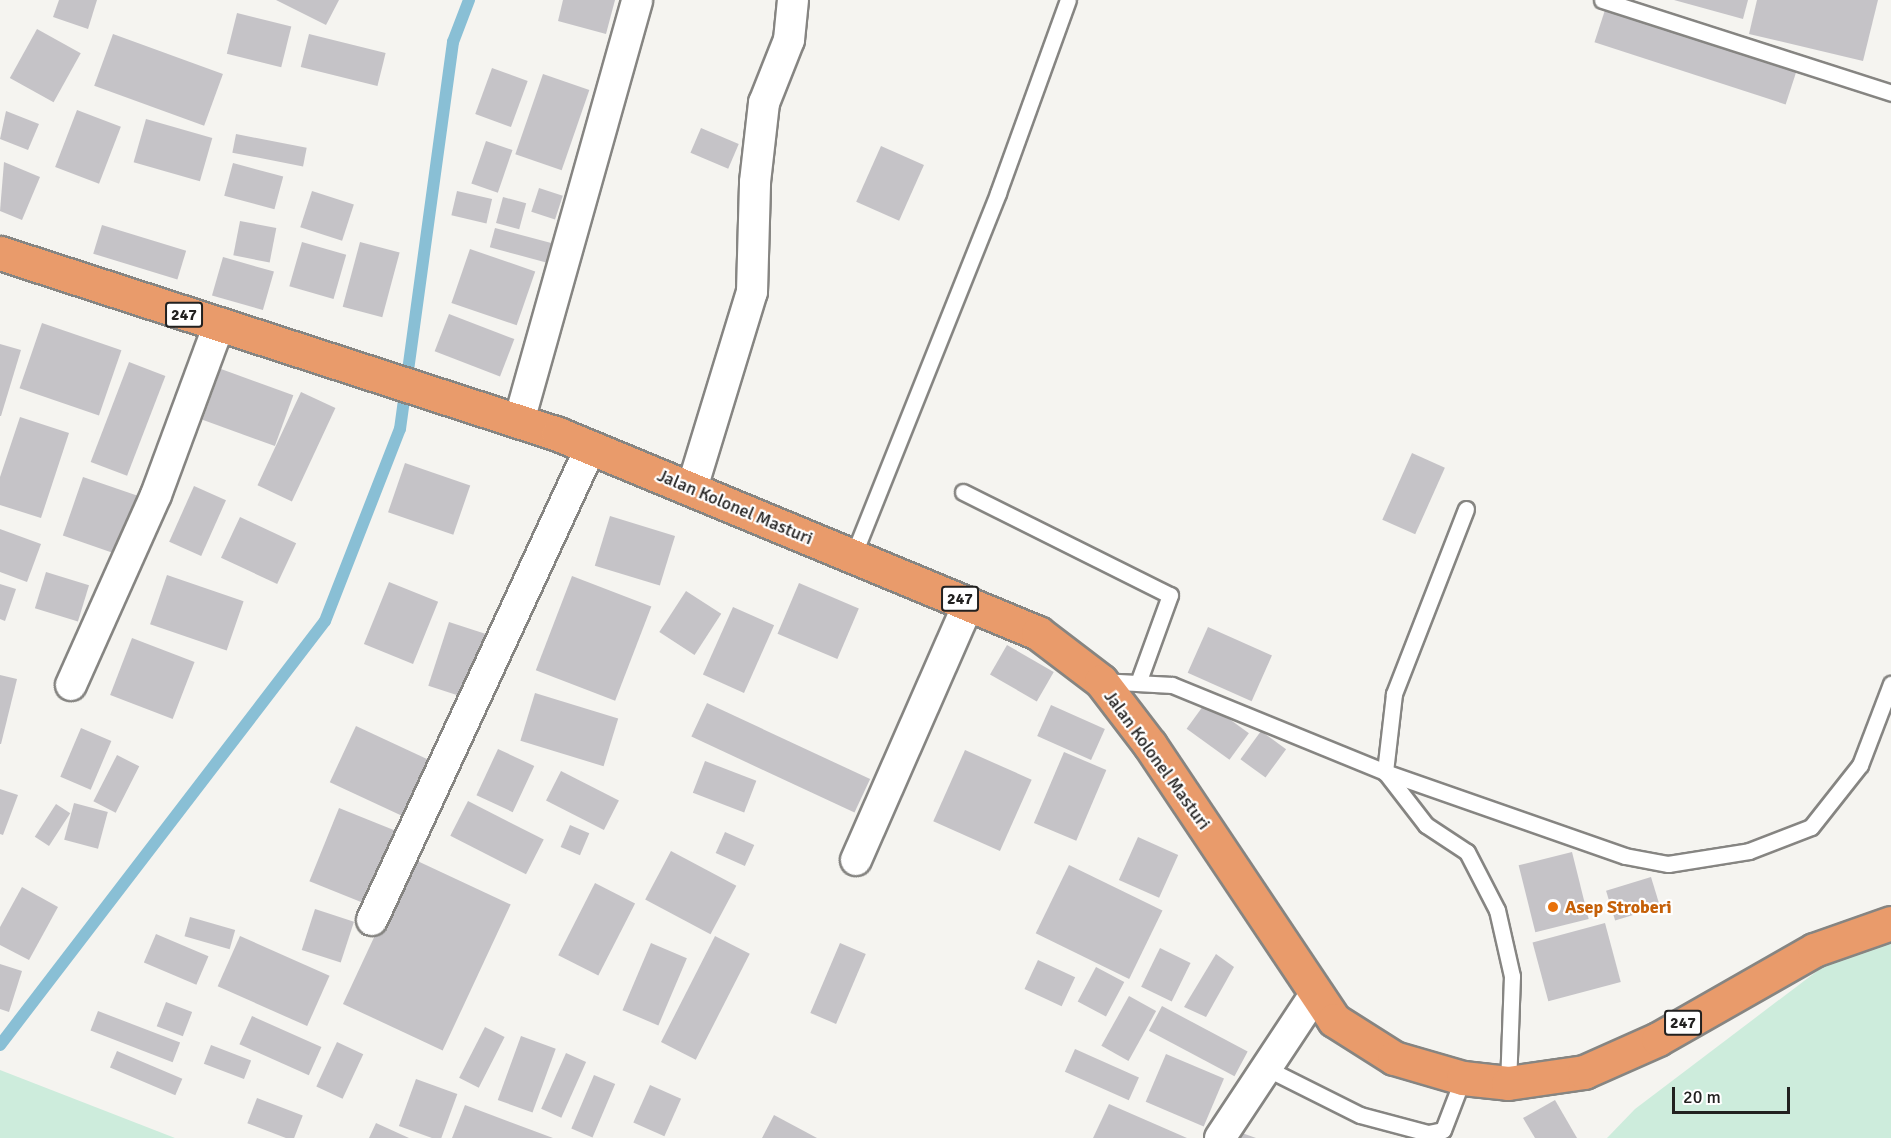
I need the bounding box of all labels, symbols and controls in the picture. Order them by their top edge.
road number: 247 [164,302,204,328]
street label: Jalan Kolonel Masturi [654,464,816,550]
road number: 247 [940,586,980,612]
street label: Jalan Kolonel Masturi [1099,686,1215,834]
place label: Asep Stroberi [1565,896,1672,918]
marker: Asep Stroberi [1546,900,1560,914]
road number: 247 [1664,1010,1702,1036]
scale bar [1675,1075,1794,1113]
text: 20 m [1683,1086,1721,1108]

